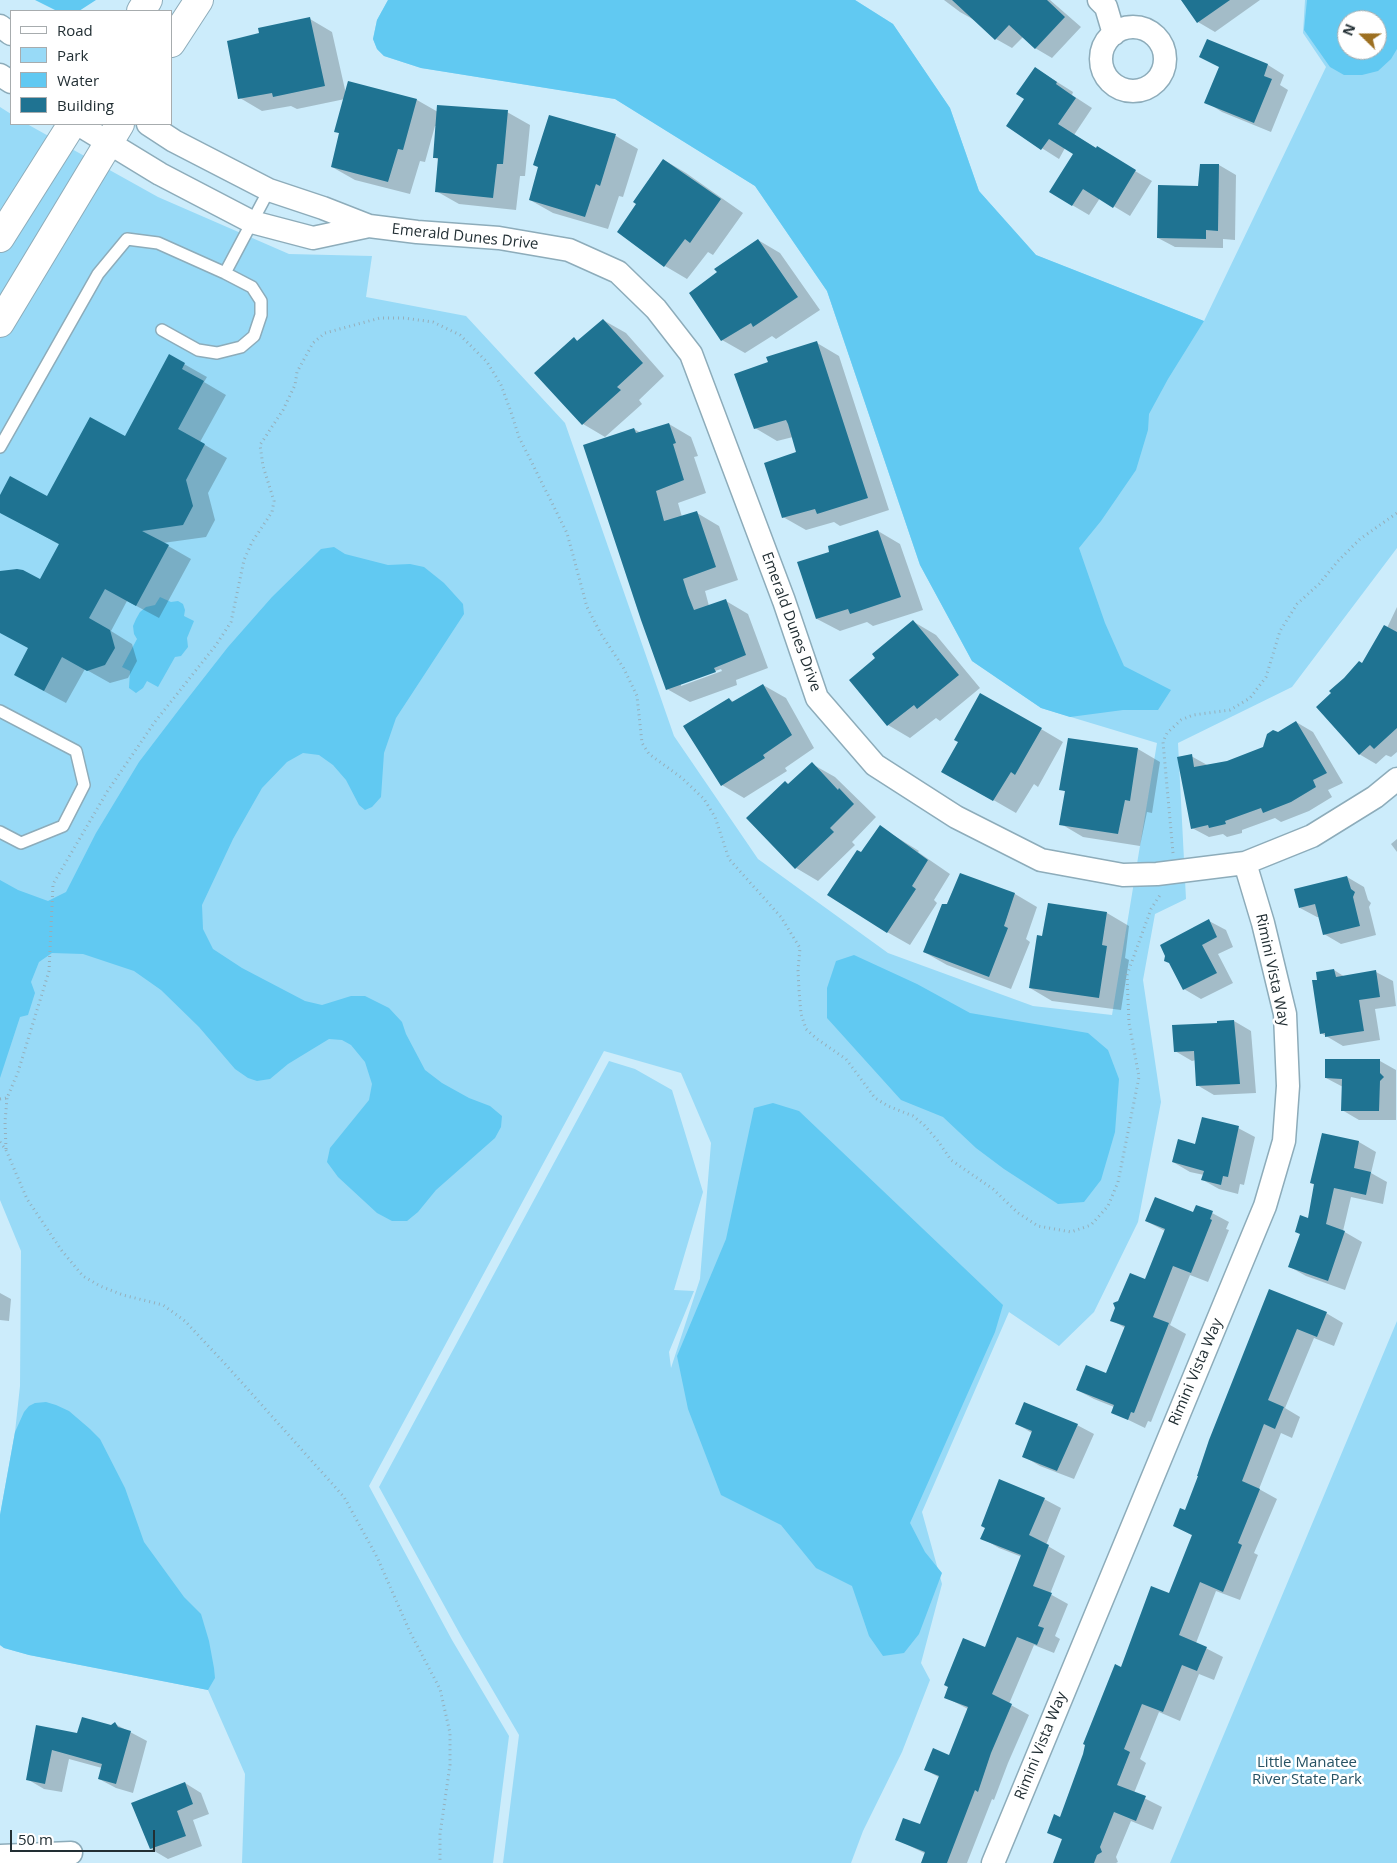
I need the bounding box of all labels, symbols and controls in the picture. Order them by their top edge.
legend [10,10,172,125]
north arrow [1337,10,1387,60]
text: Road [57,20,93,40]
text: N [1338,21,1359,38]
text: Park [57,45,88,65]
text: Water [57,70,99,90]
text: Building [57,95,114,115]
street label: Emerald Dunes Drive [391,220,539,254]
street label: Emerald Dunes Drive [757,550,825,694]
street label: Rimini Vista Way [1251,912,1293,1028]
street label: Rimini Vista Way [1165,1316,1227,1428]
street label: Rimini Vista Way [1011,1689,1071,1803]
park label: Little Manatee River State Park [1252,1754,1362,1789]
scale bar [12,1820,158,1852]
text: 50 m [18,1829,53,1849]

